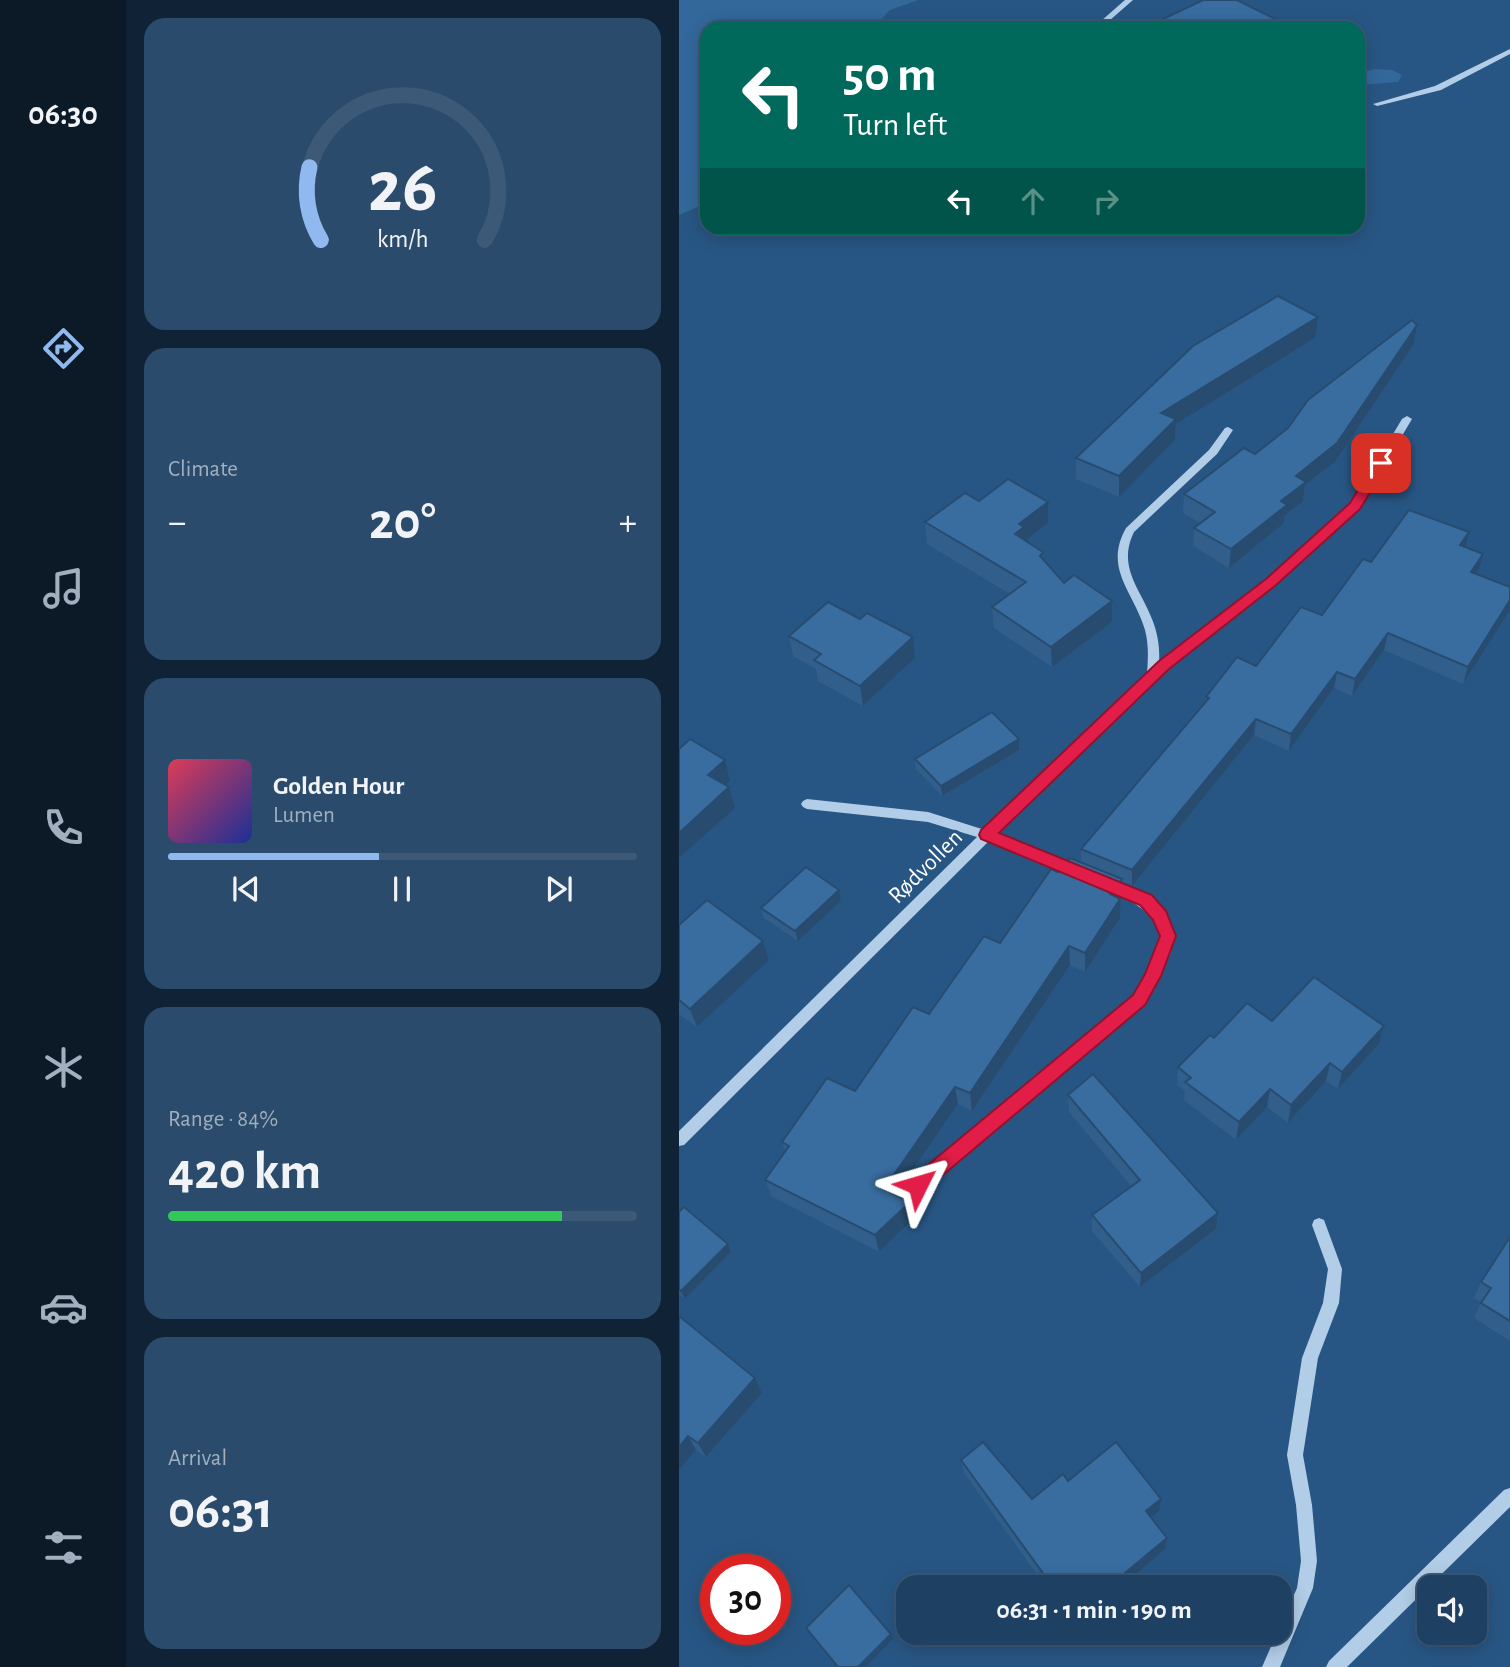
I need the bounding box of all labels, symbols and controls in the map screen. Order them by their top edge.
icon: left [728,49,819,140]
text: 50 m [843,51,937,100]
text: 06:30 [28,98,98,130]
text: Turn left [843,109,947,141]
text: 26 [368,152,437,225]
icon: left [941,182,979,220]
icon: ahead [1014,182,1052,220]
icon: right [1087,182,1125,220]
text: km/h [377,227,428,252]
icon: directions [39,324,88,373]
pin [1351,433,1411,493]
icon: arrive [1362,444,1400,482]
text: Climate [168,458,238,481]
text: 20° [369,496,436,548]
text: − [168,504,186,542]
text: + [619,504,637,542]
icon: music [39,564,88,613]
text: Golden Hour [273,773,404,799]
icon: phone [39,803,88,852]
text: Lumen [273,804,335,827]
street label: Rødvollen [884,825,967,908]
icon: previous [227,870,265,908]
icon: pause [383,870,421,908]
icon: next [540,870,578,908]
icon: climate [39,1043,88,1092]
text: Range · 84% [168,1108,278,1131]
text: 420 km [168,1146,321,1198]
position arrow [881,1148,955,1222]
icon: car [39,1283,88,1332]
text: Arrival [168,1447,227,1470]
text: 06:31 [168,1485,273,1537]
icon: filters [39,1523,88,1572]
speed limit sign: 30 [700,1554,791,1645]
map controls [1417,1575,1487,1645]
button: sound [1417,1575,1487,1645]
text: 06:31 · 1 min · 190 m [996,1597,1192,1623]

